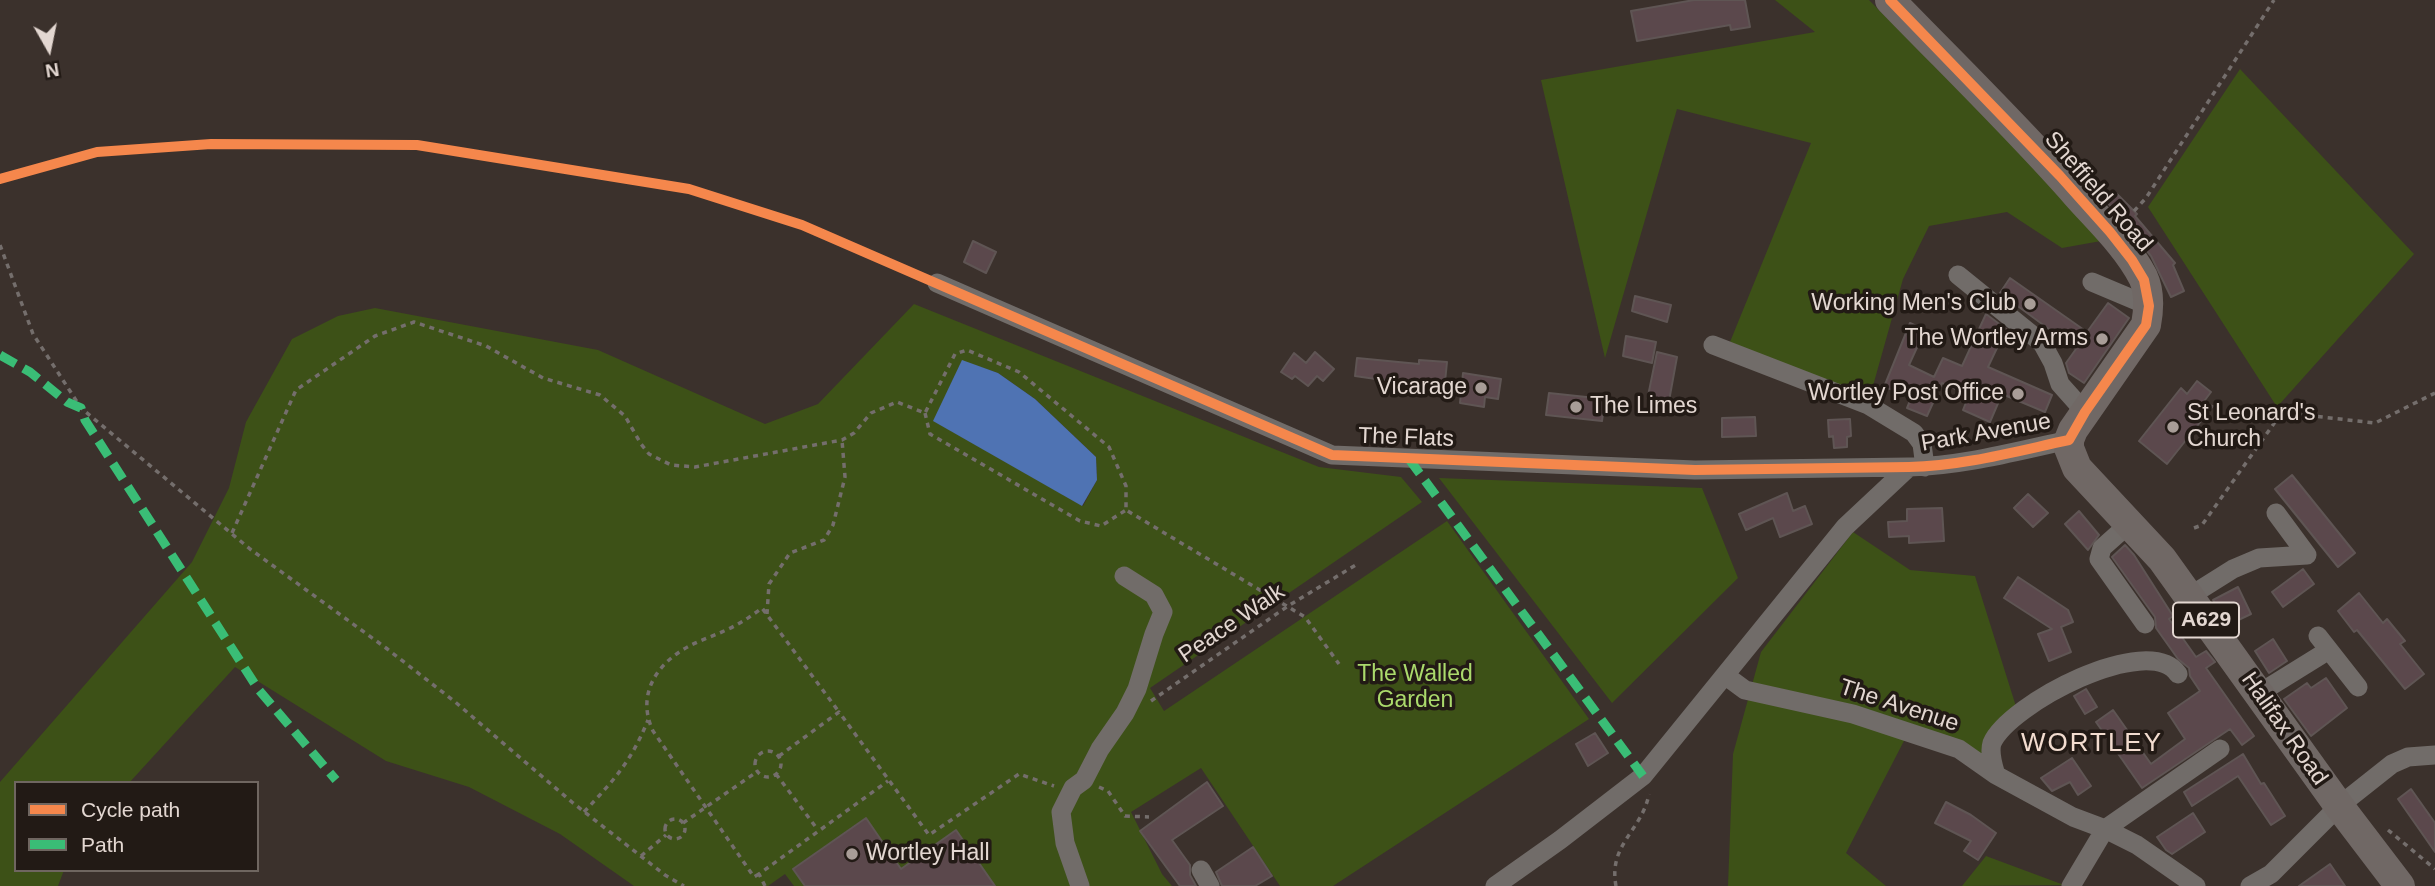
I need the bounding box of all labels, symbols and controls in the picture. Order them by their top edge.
north arrow [14,14,84,84]
text: N [44,59,61,82]
street label: Sheffield Road [2038,126,2158,258]
place label: Working Men's Club [1811,290,2016,318]
marker: Working Men's Club [2022,296,2038,312]
place label: The Wortley Arms [1904,325,2088,353]
marker: The Wortley Arms [2094,331,2110,347]
place label: Vicarage [1377,374,1467,402]
marker: Vicarage [1473,380,1489,396]
place label: Wortley Post Office [1808,380,2004,408]
marker: Wortley Post Office [2010,386,2026,402]
place label: The Limes [1590,393,1697,421]
marker: The Limes [1568,399,1584,415]
place label: St Leonard's Church [2187,400,2315,454]
street label: Park Avenue [1919,408,2053,458]
marker: St Leonard's Church [2165,419,2181,435]
street label: The Flats [1358,423,1454,453]
street label: Peace Walk [1174,578,1290,670]
road number: A629 [2173,602,2239,638]
park label: The Walled Garden [1357,661,1473,715]
street label: Halifax Road [2235,667,2333,791]
street label: The Avenue [1836,674,1962,738]
district label: WORTLEY [2022,728,2162,760]
legend [14,781,259,872]
text: Cycle path [81,798,180,821]
text: Path [81,833,124,856]
place label: Wortley Hall [866,840,990,868]
marker: Wortley Hall [844,846,860,862]

